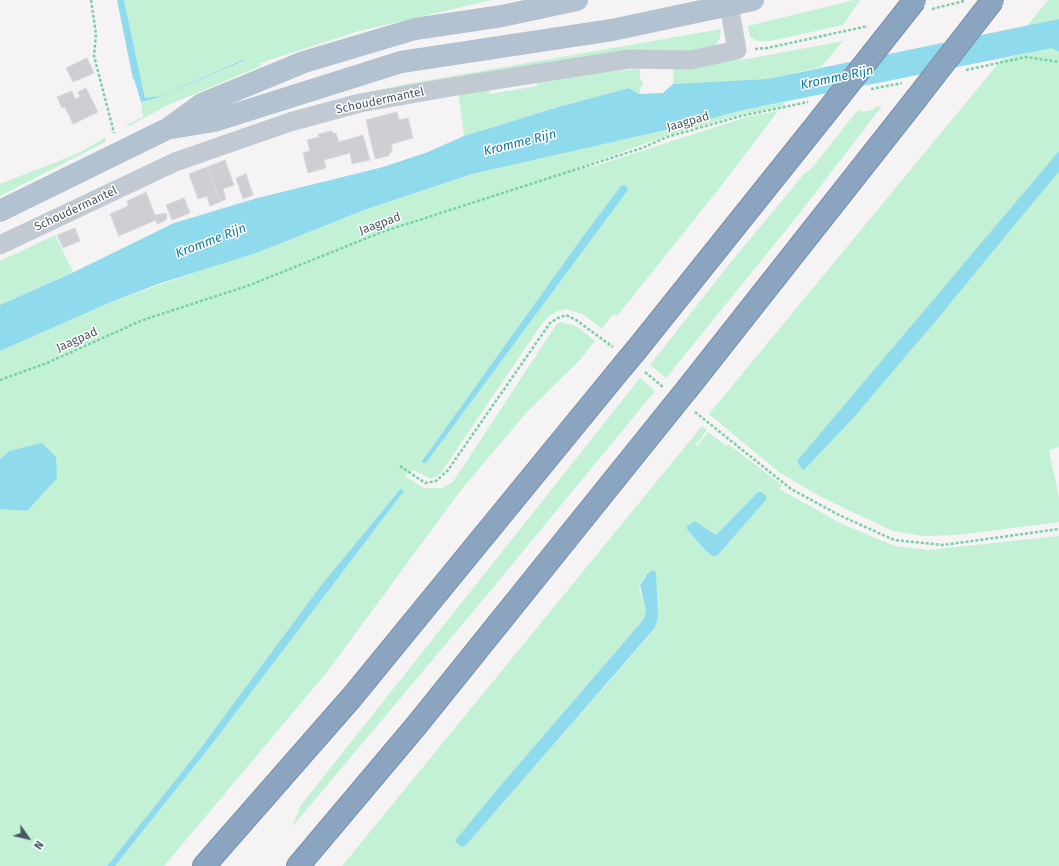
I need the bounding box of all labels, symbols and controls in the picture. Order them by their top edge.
water label: Kromme Rijn [799,63,875,93]
street label: Schoudermantel [335,85,425,117]
street label: Jaagpad [665,109,711,135]
water label: Kromme Rijn [482,126,558,160]
street label: Schoudermantel [32,184,120,234]
street label: Jaagpad [357,210,403,238]
water label: Kromme Rijn [173,220,249,262]
street label: Jaagpad [54,325,100,355]
north arrow [8,818,48,858]
text: N [31,838,46,852]

